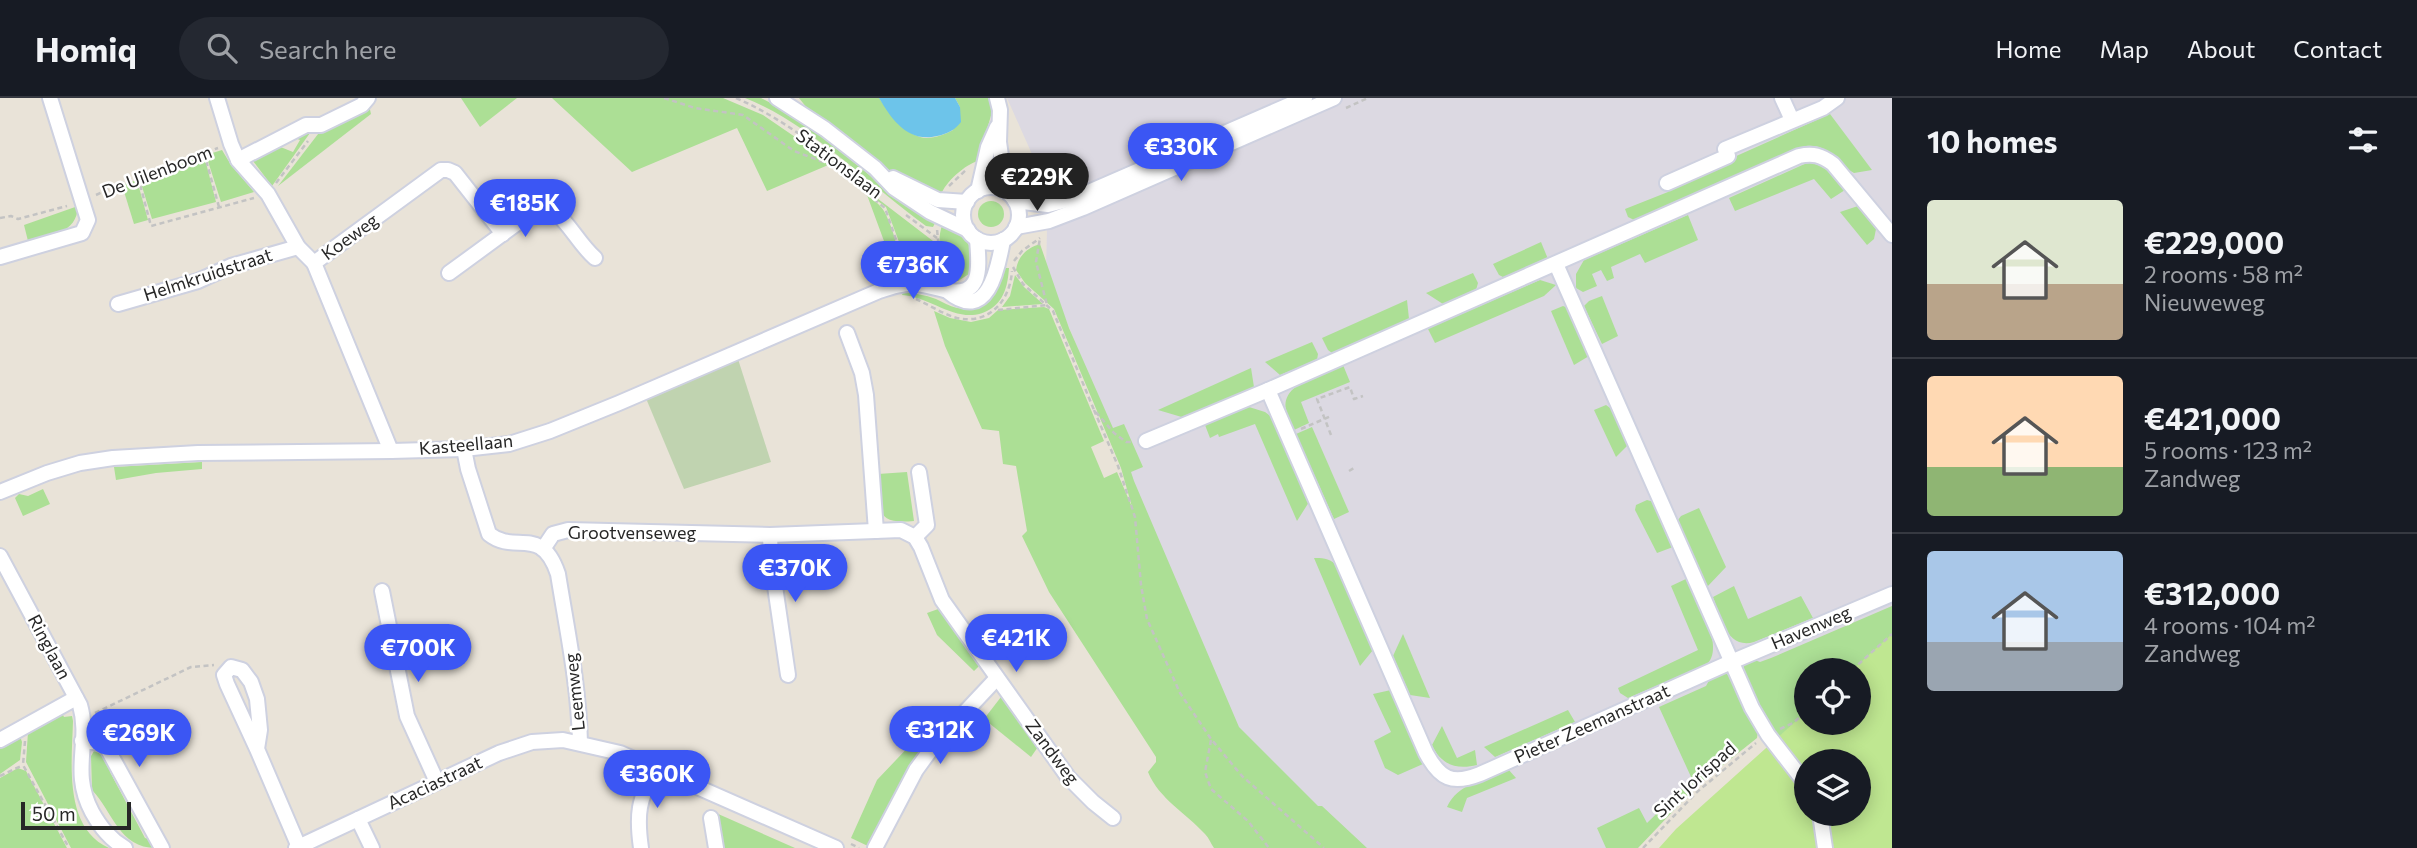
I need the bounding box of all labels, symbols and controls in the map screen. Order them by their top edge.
search box [179,17,669,80]
text: Homiq [35,28,137,69]
icon: search [203,29,241,67]
text: Search here [259,33,396,64]
text: Home [1996,34,2062,63]
text: Map [2100,34,2149,63]
text: About [2187,34,2255,63]
text: Contact [2293,34,2382,63]
icon: filters [2344,121,2382,159]
text: 10 homes [1927,122,2057,159]
pin: €330K [1132,123,1230,183]
street label: Stationslaan [792,124,887,203]
text: €330K [1144,132,1218,160]
street label: De Uilenboom [98,140,215,202]
pin: €229K [988,153,1086,213]
text: €229K [1001,162,1073,190]
pin: €185K [476,180,574,239]
text: €185K [490,188,560,216]
street label: Koeweg [317,208,382,264]
text: €229,000 [2144,223,2284,260]
icon: home [1983,228,2067,312]
pin: €736K [864,242,962,301]
street label: Helmkruidstraat [141,243,275,305]
text: €736K [877,250,949,278]
text: 2 rooms · 58 m² [2144,260,2303,288]
text: Nieuweweg [2144,288,2265,316]
text: €421,000 [2144,399,2281,436]
icon: home [1983,404,2067,488]
street label: Kasteellaan [418,429,514,459]
text: 5 rooms · 123 m² [2144,436,2312,464]
text: Zandweg [2144,464,2241,492]
street label: Grootvenseweg [568,521,696,543]
pin: €370K [746,545,844,604]
text: €370K [758,553,832,581]
text: €312,000 [2144,574,2280,611]
icon: home [1983,579,2067,663]
street label: Havenweg [1767,600,1854,654]
street label: Ringlaan [24,610,76,683]
text: 4 rooms · 104 m² [2144,611,2316,639]
pin: €421K [967,614,1065,674]
text: €421K [981,623,1051,651]
pin: €700K [369,624,467,684]
text: €700K [380,633,456,661]
text: Zandweg [2144,639,2241,667]
street label: Leemweg [559,652,589,732]
map controls [1794,658,1871,826]
button: locate [1794,658,1871,735]
street label: Pieter Zeemanstraat [1510,679,1673,767]
pin: €312K [891,706,989,766]
pin: €269K [90,710,188,769]
text: €312K [905,715,975,743]
street label: Zandweg [1021,715,1084,788]
text: €269K [102,718,176,746]
street label: Sint Jorispad [1649,737,1740,822]
button: layers [1794,749,1871,826]
pin: €360K [608,750,706,810]
street label: Acaciastraat [384,751,485,814]
text: €360K [619,759,695,787]
scale bar [21,799,131,831]
text: 50 m [32,802,76,825]

